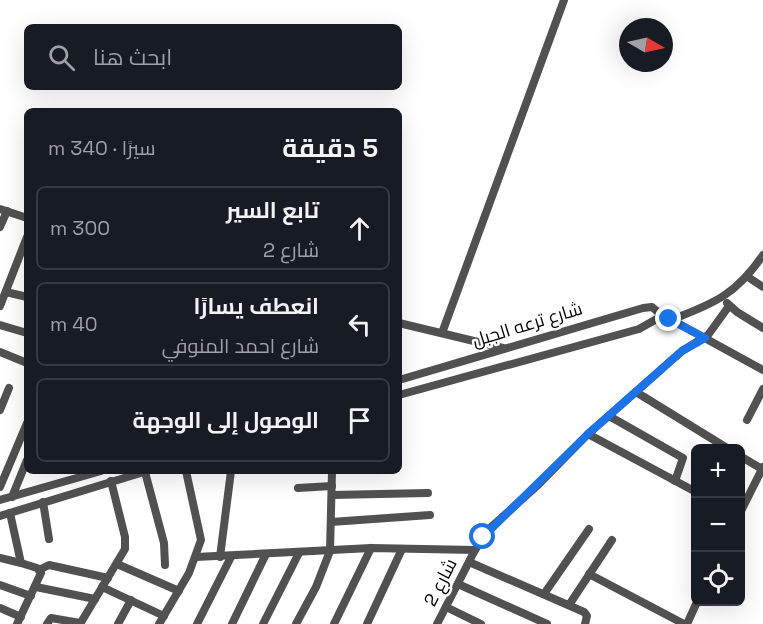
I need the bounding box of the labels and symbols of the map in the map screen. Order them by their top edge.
north arrow [619,18,673,72]
street label: شارع ترعه الجبل [469,296,585,353]
route end [655,305,681,331]
route start [469,523,495,549]
street label: شارع 2 [418,554,463,610]

